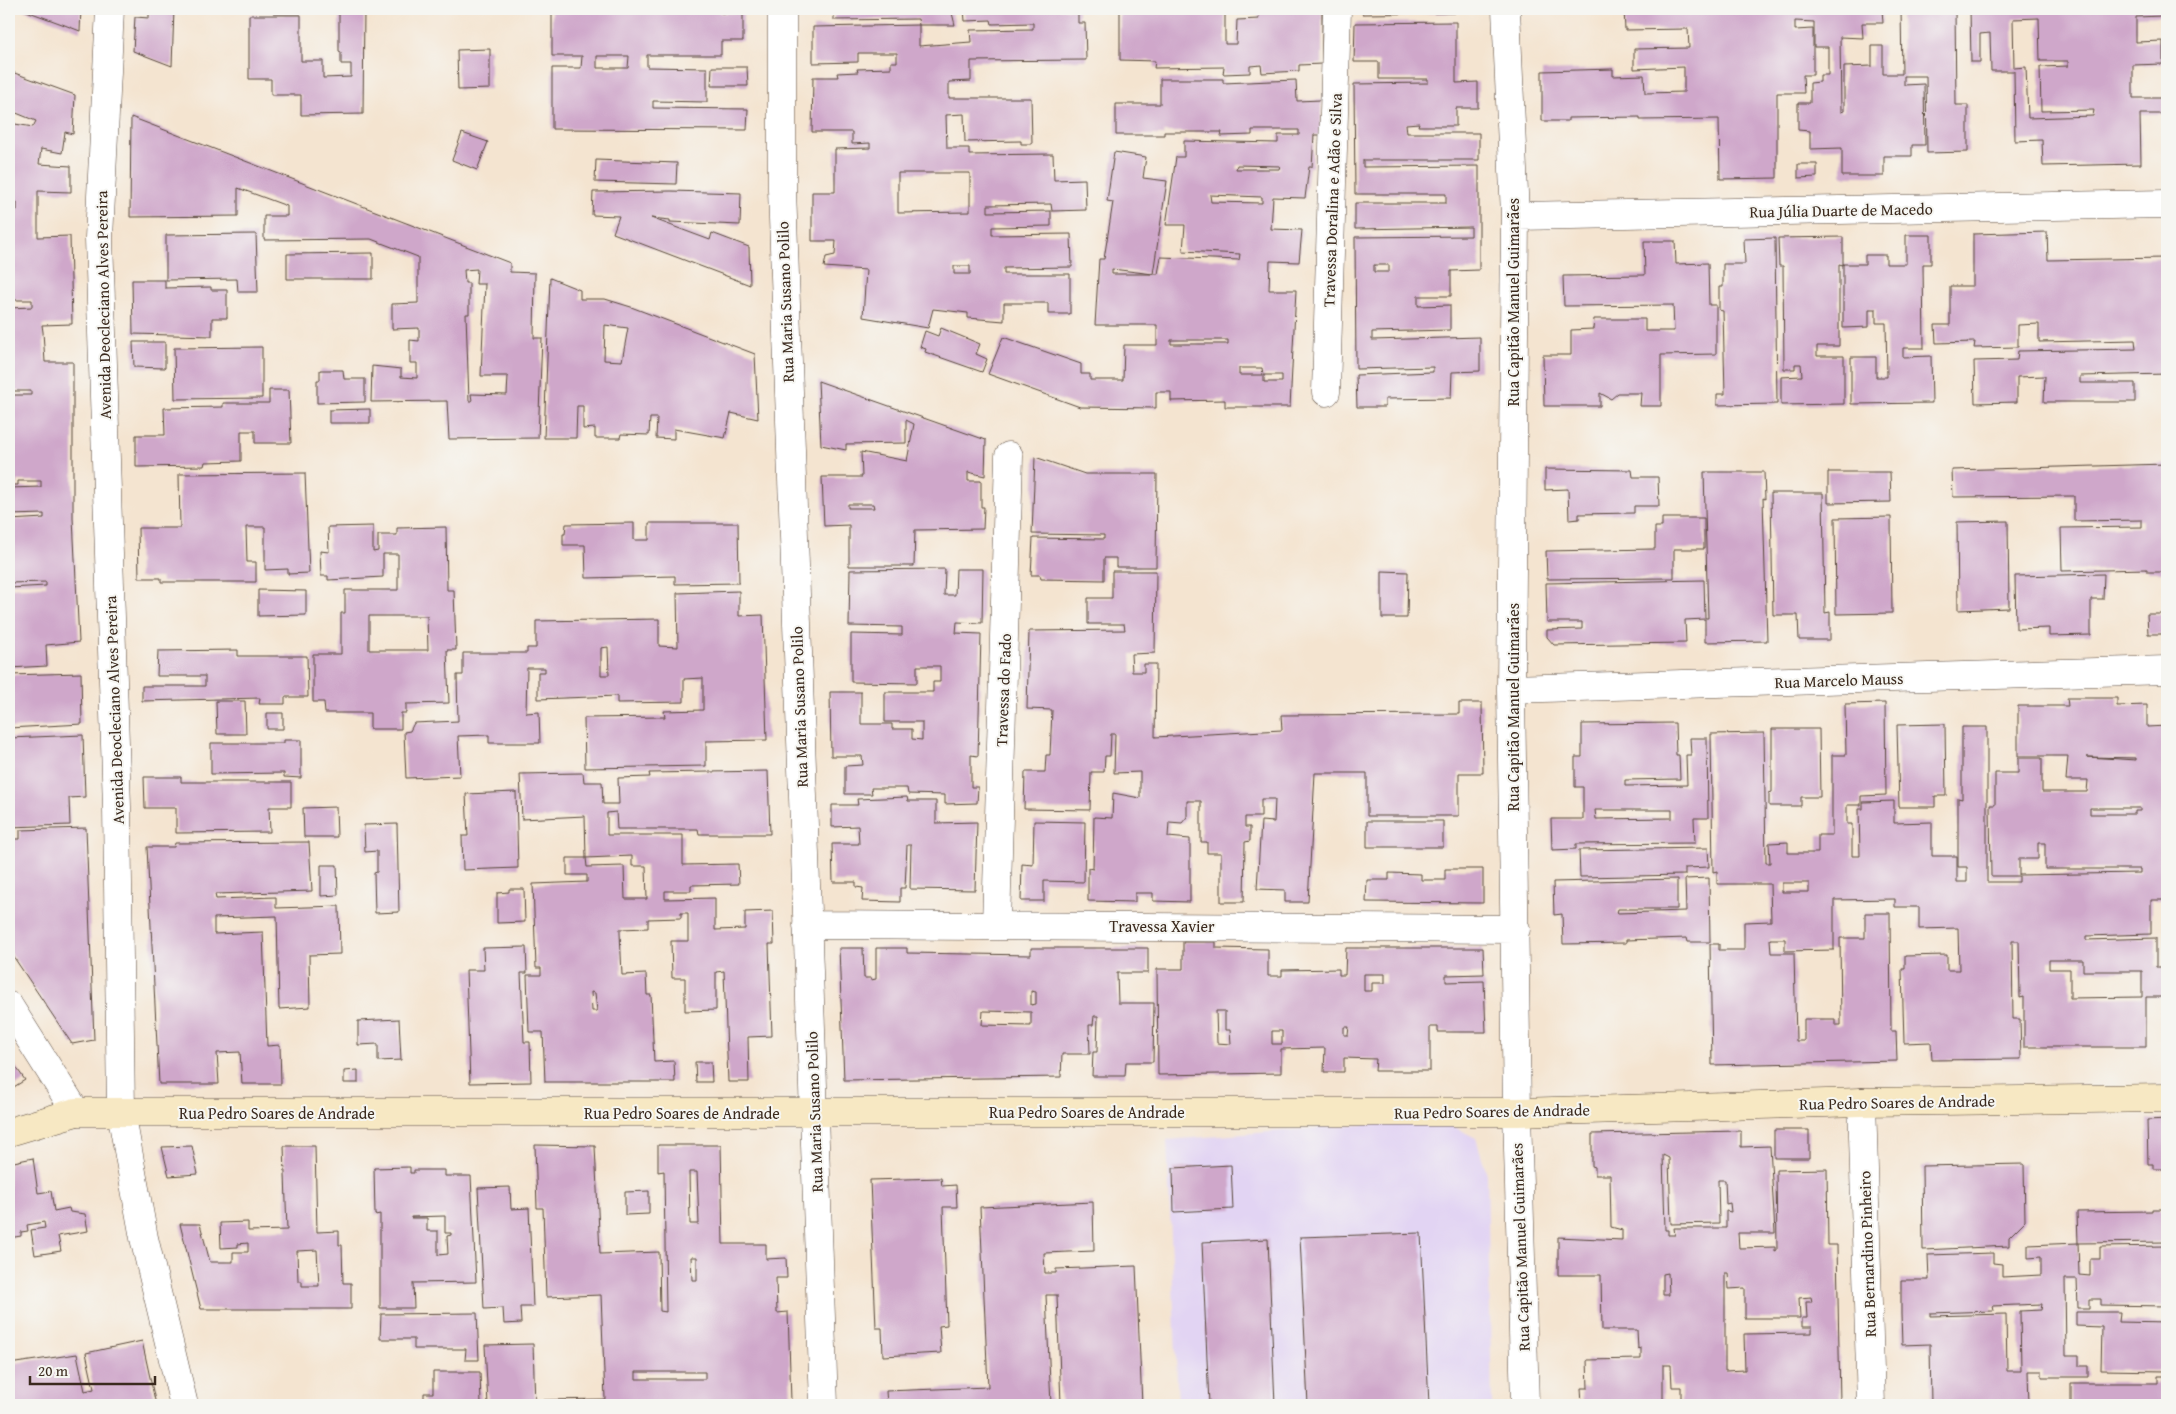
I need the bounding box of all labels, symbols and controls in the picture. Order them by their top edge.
street label: Travessa Doralina e Adão e Silva [1316,92,1348,307]
street label: Avenida Deocleciano Alves Pereira [89,190,117,420]
street label: Rua Júlia Duarte de Macedo [1749,196,1933,224]
street label: Rua Capitão Manuel Guimarães [1501,198,1525,406]
street label: Rua Maria Susano Polilo [770,221,800,383]
street label: Avenida Deocleciano Alves Pereira [98,595,130,825]
street label: Rua Capitão Manuel Guimarães [1501,603,1525,811]
street label: Rua Maria Susano Polilo [784,626,814,788]
street label: Travessa do Fado [989,633,1017,747]
street label: Rua Marcelo Mauss [1774,666,1904,694]
street label: Travessa Xavier [1109,914,1215,938]
street label: Rua Maria Susano Polilo [799,1031,829,1193]
street label: Rua Pedro Soares de Andrade [1799,1088,1995,1116]
street label: Rua Pedro Soares de Andrade [1394,1097,1590,1125]
street label: Rua Pedro Soares de Andrade [989,1100,1185,1124]
street label: Rua Pedro Soares de Andrade [179,1101,375,1125]
street label: Rua Pedro Soares de Andrade [584,1101,780,1125]
street label: Rua Capitão Manuel Guimarães [1504,1142,1536,1352]
street label: Rua Bernardino Pinheiro [1852,1170,1882,1338]
scale bar [30,1354,155,1386]
text: 20 m [38,1360,69,1381]

